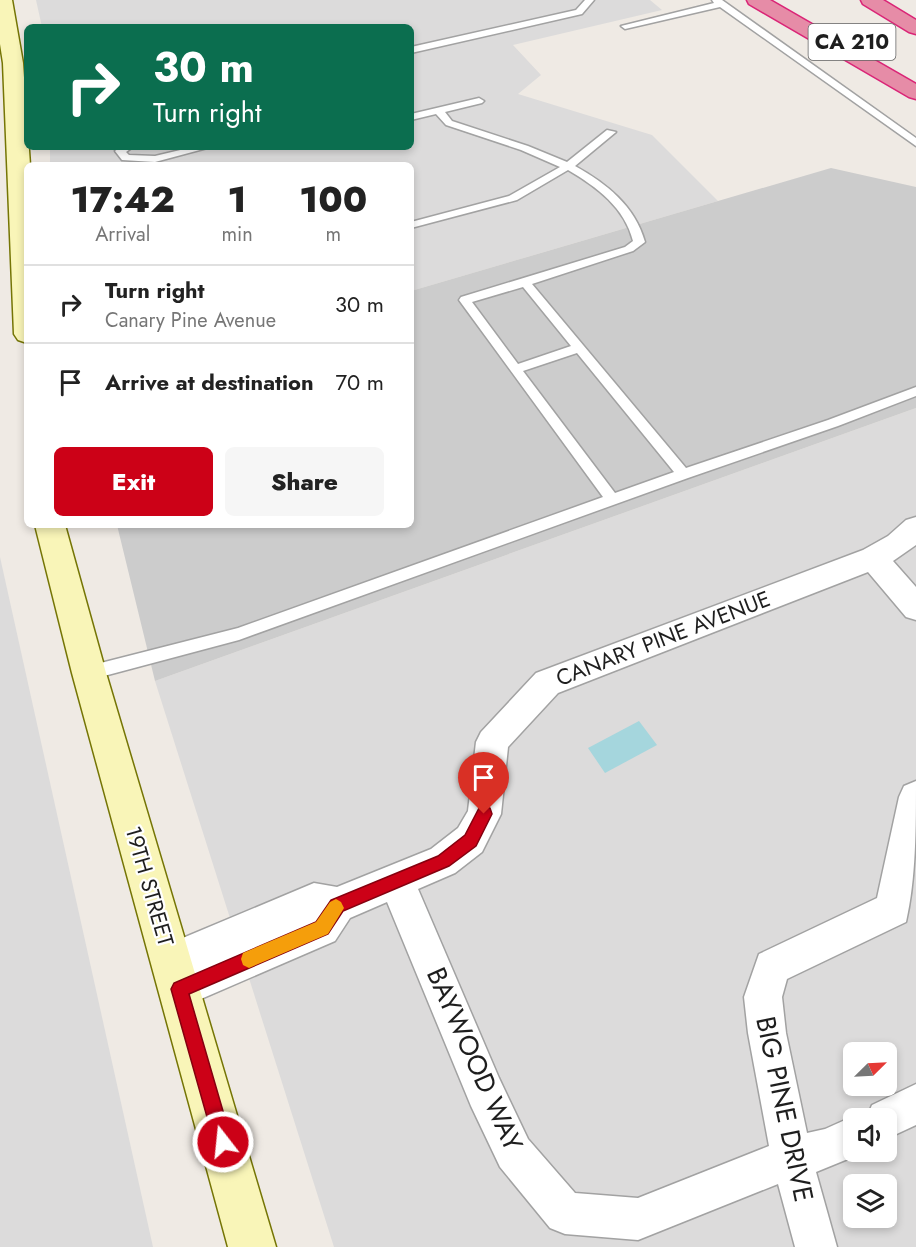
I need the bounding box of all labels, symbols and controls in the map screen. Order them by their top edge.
road number: CA 210 [808,24,896,60]
text: 30 m [153,37,254,98]
icon: right [54,48,132,126]
text: Turn right [153,93,261,132]
text: 17:42 [71,173,175,225]
text: 1 [228,173,247,225]
text: 100 [299,173,367,225]
text: Arrival [95,220,150,249]
text: min [221,220,253,249]
text: m [326,220,341,249]
text: Turn right [105,274,205,306]
icon: right [54,288,87,321]
text: 30 m [335,288,384,320]
text: Canary Pine Avenue [105,306,276,335]
icon: arrive [54,366,87,399]
text: Arrive at destination [105,366,314,398]
text: 70 m [335,366,384,398]
button: Exit [54,447,213,516]
button: Share [225,447,384,516]
street label: CANARY PINE AVENUE [551,582,775,694]
pin [458,752,509,814]
icon: arrive [467,761,500,794]
street label: 19TH STREET [118,822,183,951]
street label: BAYWOOD WAY [417,961,533,1158]
street label: BIG PINE DRIVE [746,1013,824,1205]
north arrow [843,1042,897,1096]
map controls [843,1042,897,1228]
button: sound [843,1108,897,1162]
position arrow [191,1110,255,1174]
button: layers [843,1174,897,1228]

